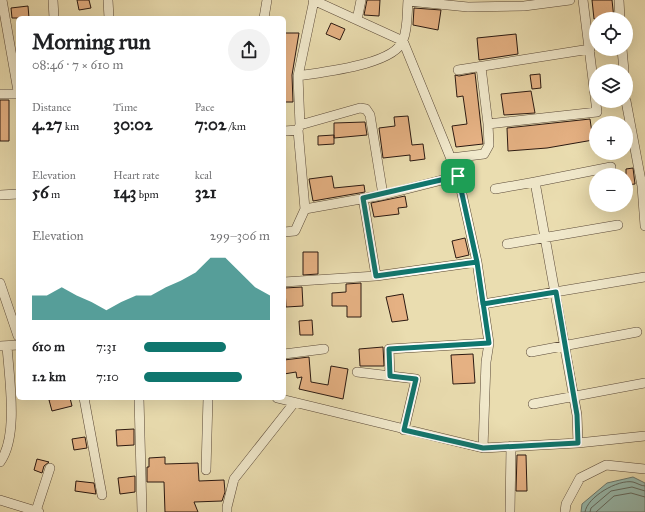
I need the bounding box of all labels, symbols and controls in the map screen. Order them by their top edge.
map controls [589,12,633,212]
button: locate [589,12,633,56]
text: Morning run [32,28,151,55]
button: share [228,29,270,71]
text: 08:46 · 7 × 610 m [32,57,124,73]
button: layers [589,64,633,108]
text: Distance [32,101,71,114]
text: Time [113,101,138,114]
text: Pace [195,101,215,114]
text: 4.27 [32,114,62,135]
text: 30:02 [113,114,153,135]
text: 7:02 [195,114,226,135]
button: + [589,116,633,160]
text: km [62,120,79,133]
text: /km [226,120,246,133]
pin [441,159,475,193]
icon: arrive [447,165,469,187]
button: − [589,168,633,212]
text: Elevation [32,169,76,182]
text: Heart rate [113,169,160,182]
text: kcal [195,169,212,182]
text: 56 [32,182,49,203]
text: 143 [113,182,136,203]
text: 321 [195,182,217,203]
text: m [49,188,60,201]
text: bpm [136,188,159,201]
text: Elevation [32,228,84,244]
text: 299–306 m [210,228,270,244]
text: 610 m [32,339,65,355]
text: 7:31 [96,339,117,355]
text: 1.2 km [32,369,66,385]
text: 7:10 [96,369,119,385]

